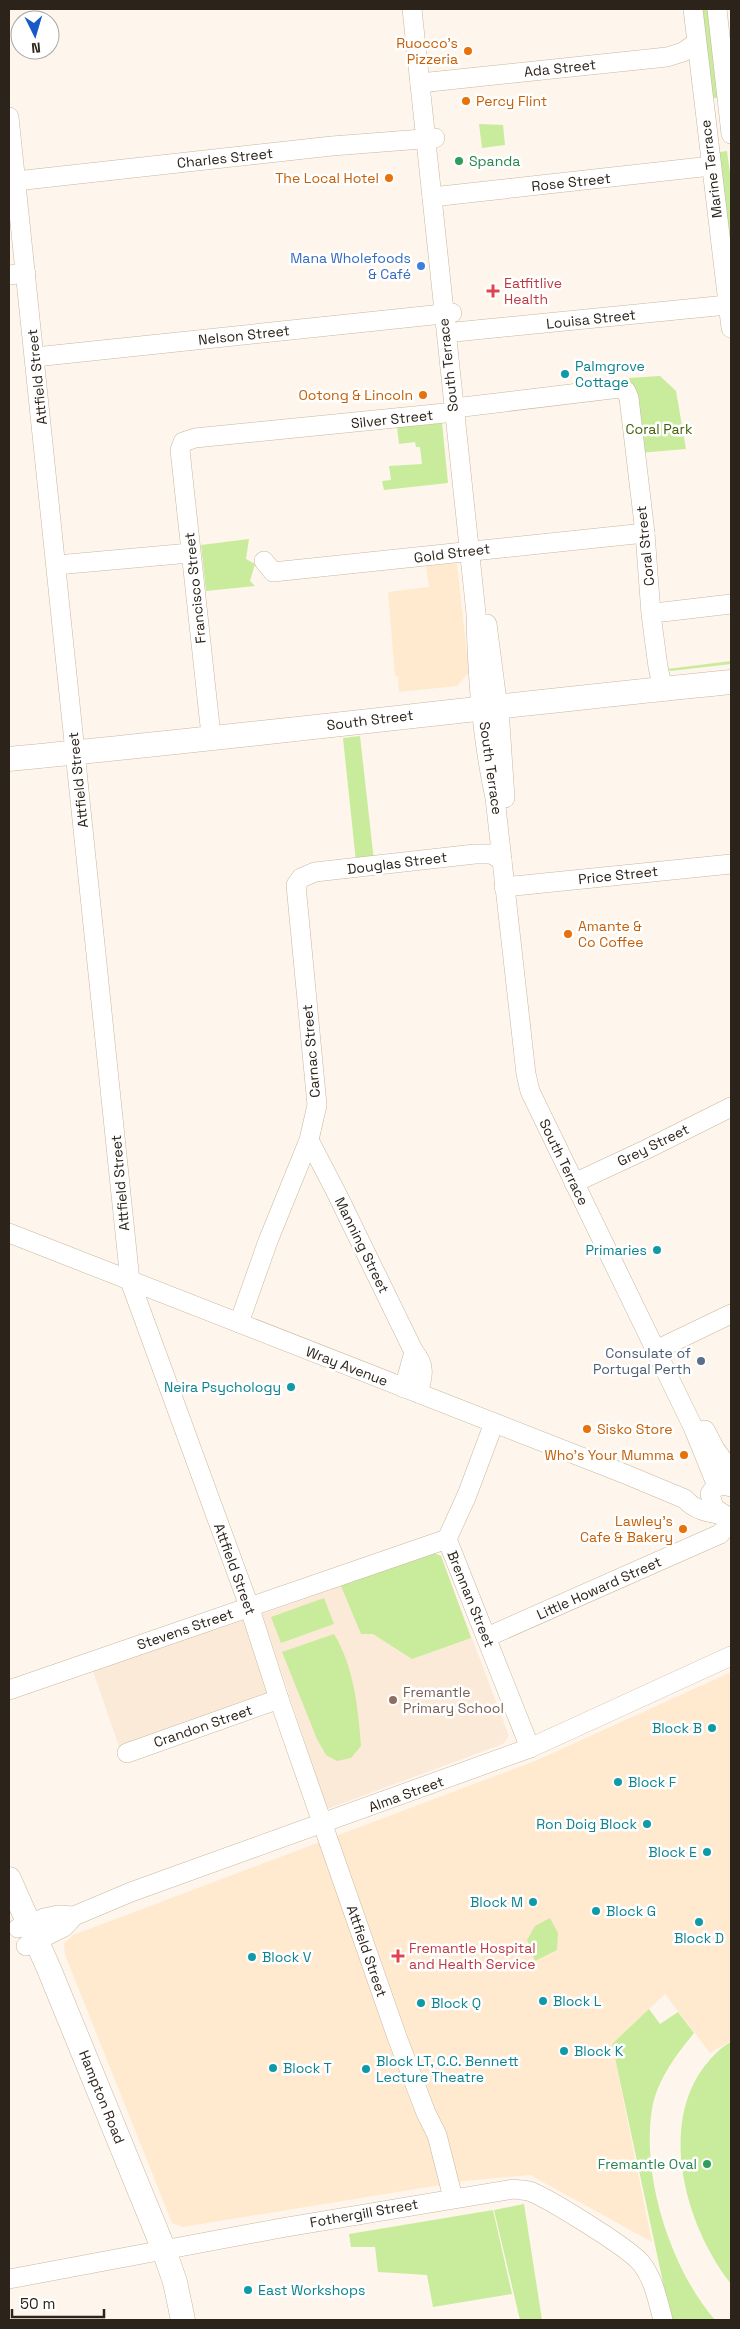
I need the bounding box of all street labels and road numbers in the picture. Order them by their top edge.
street label: Ada Street [523,55,597,81]
street label: Marine Terrace [696,119,726,219]
street label: Charles Street [176,144,274,172]
street label: Rose Street [531,169,611,195]
street label: Louisa Street [545,305,637,333]
street label: South Terrace [434,317,462,413]
street label: Nelson Street [197,321,291,349]
street label: Attfield Street [23,328,51,426]
street label: Silver Street [350,406,434,432]
street label: Coral Street [632,505,658,587]
street label: Francisco Street [180,531,210,645]
street label: Gold Street [413,539,491,567]
street label: South Street [326,706,414,734]
street label: South Terrace [476,720,506,816]
street label: Attfield Street [64,731,92,829]
street label: Douglas Street [346,848,448,878]
street label: Price Street [577,862,659,888]
street label: Carnac Street [298,1004,324,1098]
street label: South Terrace [535,1116,593,1208]
street label: Grey Street [614,1120,692,1170]
street label: Attfield Street [107,1134,133,1232]
street label: Manning Street [331,1194,393,1296]
street label: Wray Avenue [303,1342,391,1390]
street label: Attfield Street [210,1521,260,1617]
street label: Brennan Street [443,1548,499,1650]
street label: Little Howard Street [534,1552,664,1624]
street label: Stevens Street [134,1604,236,1654]
street label: Crandon Street [151,1701,255,1751]
street label: Alma Street [366,1772,446,1816]
street label: Attfield Street [343,1903,391,1999]
street label: Hampton Road [75,2048,129,2146]
street label: Fothergill Street [308,2195,420,2231]

